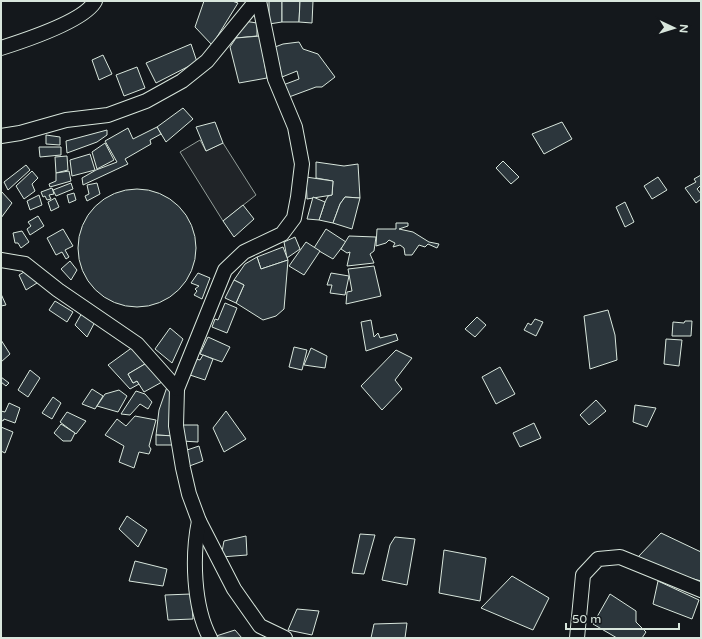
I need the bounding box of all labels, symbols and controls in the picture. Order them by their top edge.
north arrow [654,8,694,48]
text: N [677,24,690,34]
scale bar [566,605,679,631]
text: 50 m [572,612,601,626]

